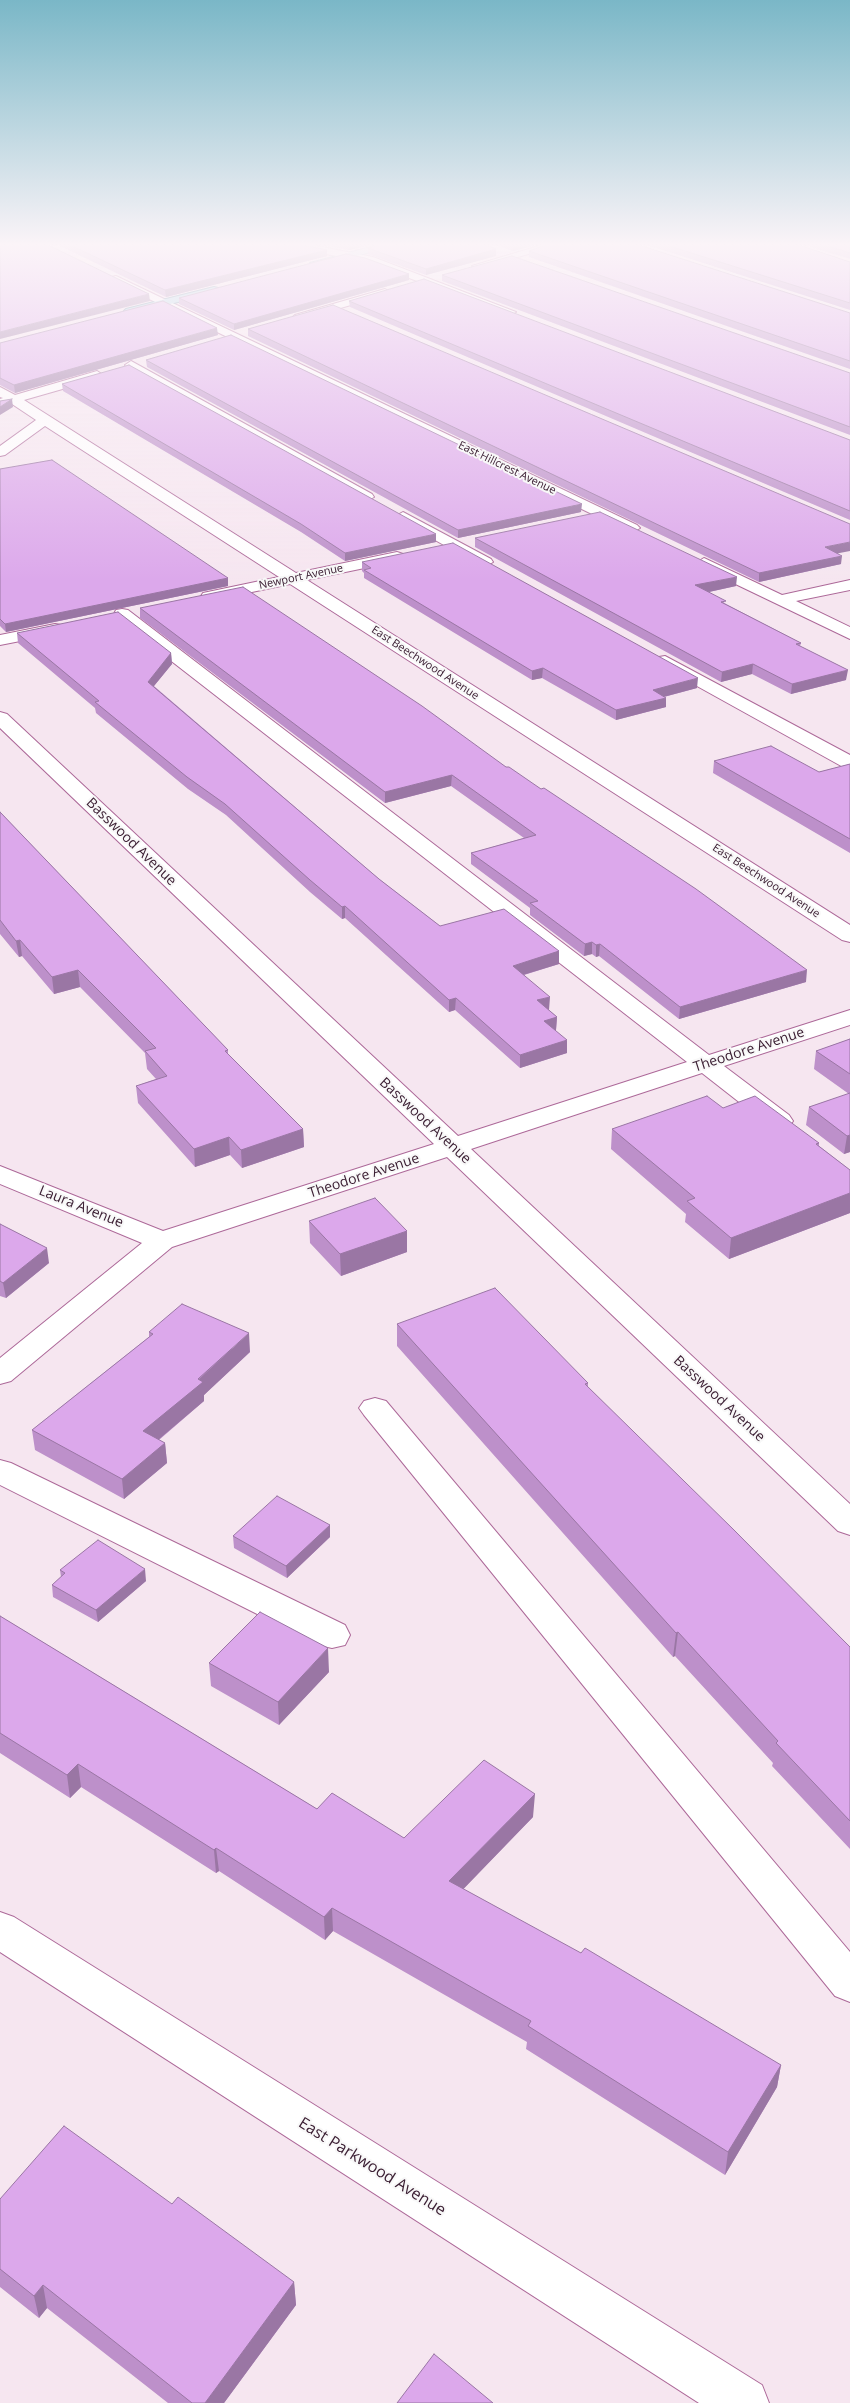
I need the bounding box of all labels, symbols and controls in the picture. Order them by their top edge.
street label: East Hillcrest Avenue [456,439,558,497]
street label: Newport Avenue [258,562,344,592]
street label: East Beechwood Avenue [369,623,481,703]
street label: Basswood Avenue [82,795,180,889]
street label: East Beechwood Avenue [710,841,822,921]
street label: Theodore Avenue [691,1024,807,1076]
street label: Basswood Avenue [376,1074,474,1168]
street label: Theodore Avenue [306,1150,422,1202]
street label: Laura Avenue [36,1182,126,1232]
street label: Basswood Avenue [670,1352,768,1446]
street label: East Parkwood Avenue [295,2114,449,2220]

